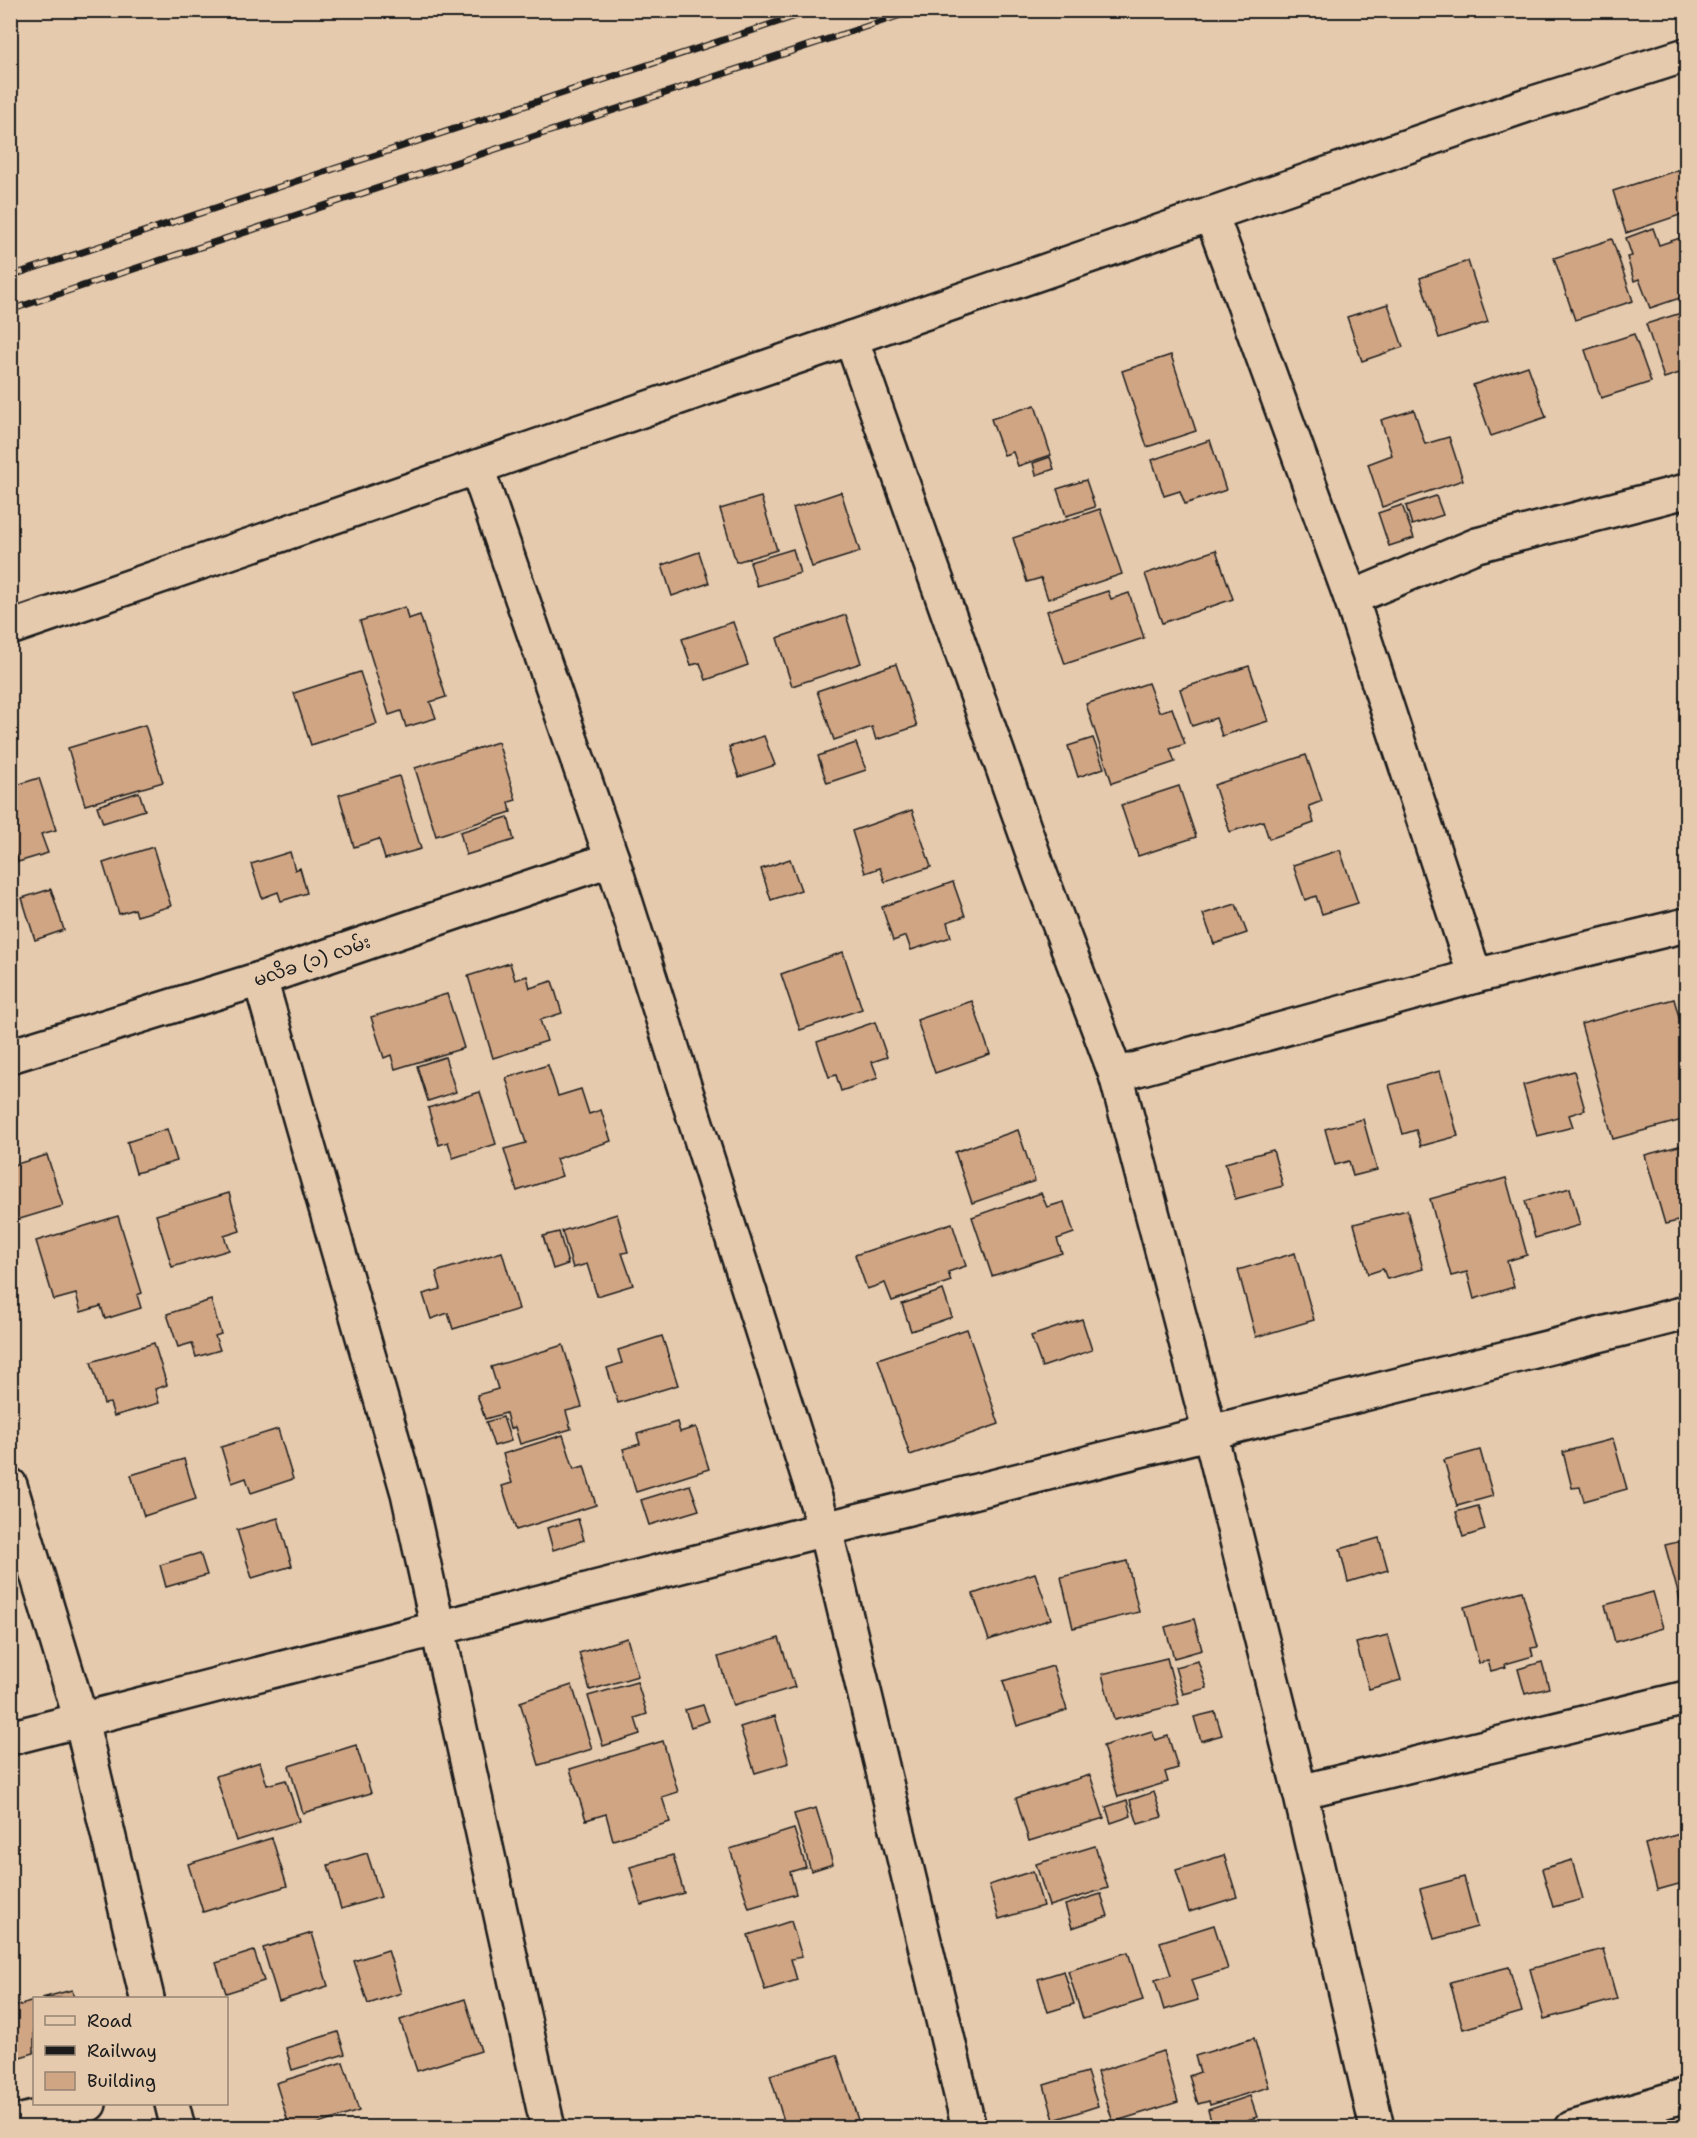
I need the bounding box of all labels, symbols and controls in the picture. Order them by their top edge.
street label: မလိခ (၁) လမ်း [250,928,374,992]
legend [33,1997,228,2105]
text: Road [87,2009,132,2033]
text: Railway [87,2039,157,2063]
text: Building [87,2069,156,2093]

